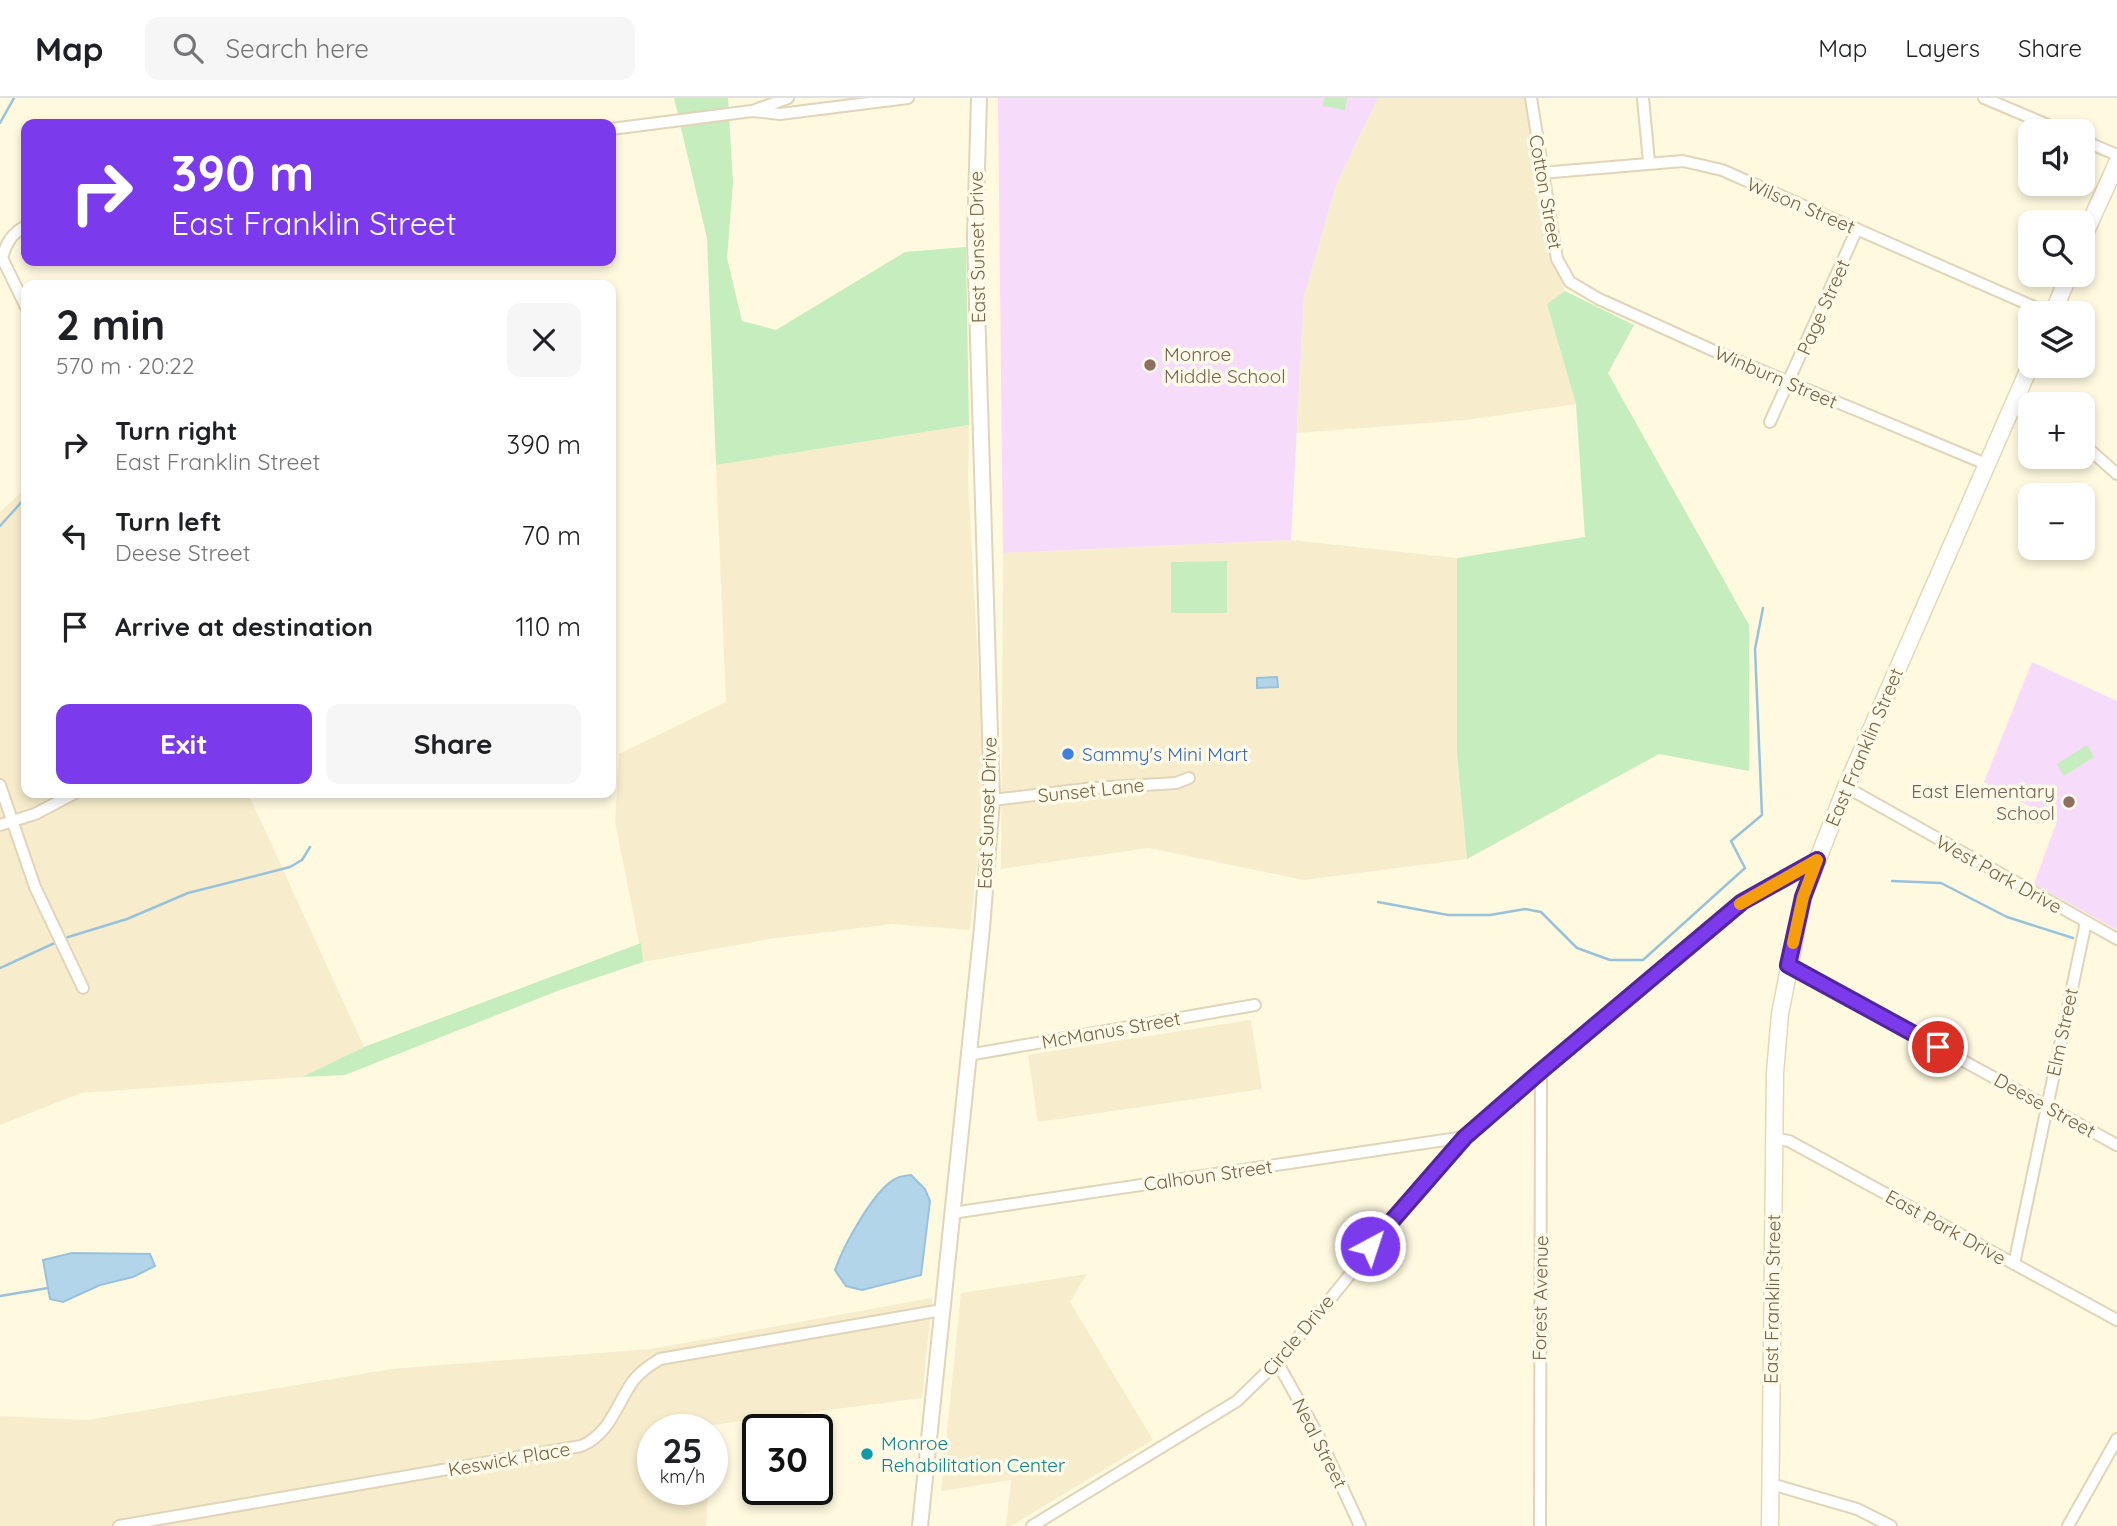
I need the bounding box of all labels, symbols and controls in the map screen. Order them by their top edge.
search box [145,17,635,80]
text: Map [35,28,103,69]
icon: search [169,29,207,67]
text: Search here [225,32,369,65]
text: Map [1818,33,1867,63]
text: Layers [1905,33,1980,63]
text: Share [2018,33,2082,63]
map controls [2018,119,2095,560]
button: sound [2018,119,2095,196]
street label: Cotton Street [1524,133,1568,251]
text: 390 m [171,142,314,203]
icon: right [56,147,147,238]
street label: East Sunset Drive [964,171,990,323]
street label: Wilson Street [1743,171,1859,239]
text: East Franklin Street [171,203,457,243]
button: search [2018,210,2095,287]
street label: Page Street [1791,255,1855,359]
text: 2 min [56,298,165,351]
button: layers [2018,301,2095,378]
button: close [507,303,581,377]
street label: Winburn Street [1711,340,1841,414]
place label: Monroe Middle School [1164,342,1286,388]
text: 570 m · 20:22 [56,351,195,380]
marker: Monroe Middle School [1142,357,1158,373]
button: + [2018,392,2095,469]
text: Turn right [115,414,237,447]
icon: right [56,426,94,464]
text: 390 m [507,428,581,461]
text: East Franklin Street [115,447,320,476]
button: − [2018,483,2095,560]
text: Turn left [115,505,222,538]
icon: left [56,517,94,555]
text: 70 m [521,519,581,552]
text: Deese Street [115,538,251,567]
icon: arrive [56,608,94,646]
text: Arrive at destination [115,610,373,643]
text: 110 m [515,610,581,643]
street label: East Franklin Street [1820,664,1908,830]
button: Exit [56,704,312,784]
button: Share [326,704,581,784]
street label: East Sunset Drive [972,736,1002,890]
place label: Sammy's Mini Mart [1082,742,1248,766]
marker: Sammy's Mini Mart [1060,746,1076,762]
street label: Sunset Lane [1036,772,1146,808]
place label: East Elementary School [1911,779,2055,825]
marker: East Elementary School [2061,794,2077,810]
street label: West Park Drive [1932,829,2066,919]
street label: Elm Street [2041,986,2083,1078]
street label: McManus Street [1040,1006,1182,1054]
pin [1908,1017,1968,1077]
icon: arrive [1919,1028,1957,1066]
street label: Deese Street [1990,1067,2100,1143]
street label: Calhoun Street [1142,1154,1274,1196]
street label: East Park Drive [1882,1184,2010,1270]
position arrow [1333,1209,1407,1283]
street label: East Franklin Street [1759,1214,1785,1384]
street label: Forest Avenue [1527,1235,1553,1361]
street label: Circle Drive [1257,1289,1339,1381]
street label: Neal Street [1287,1394,1353,1492]
speed limit sign: 30 [742,1414,833,1505]
text: 25 [662,1428,703,1472]
place label: Monroe Rehabilitation Center [881,1431,1066,1477]
street label: Keswick Place [446,1436,572,1482]
marker: Monroe Rehabilitation Center [859,1446,875,1462]
text: km/h [660,1465,705,1488]

